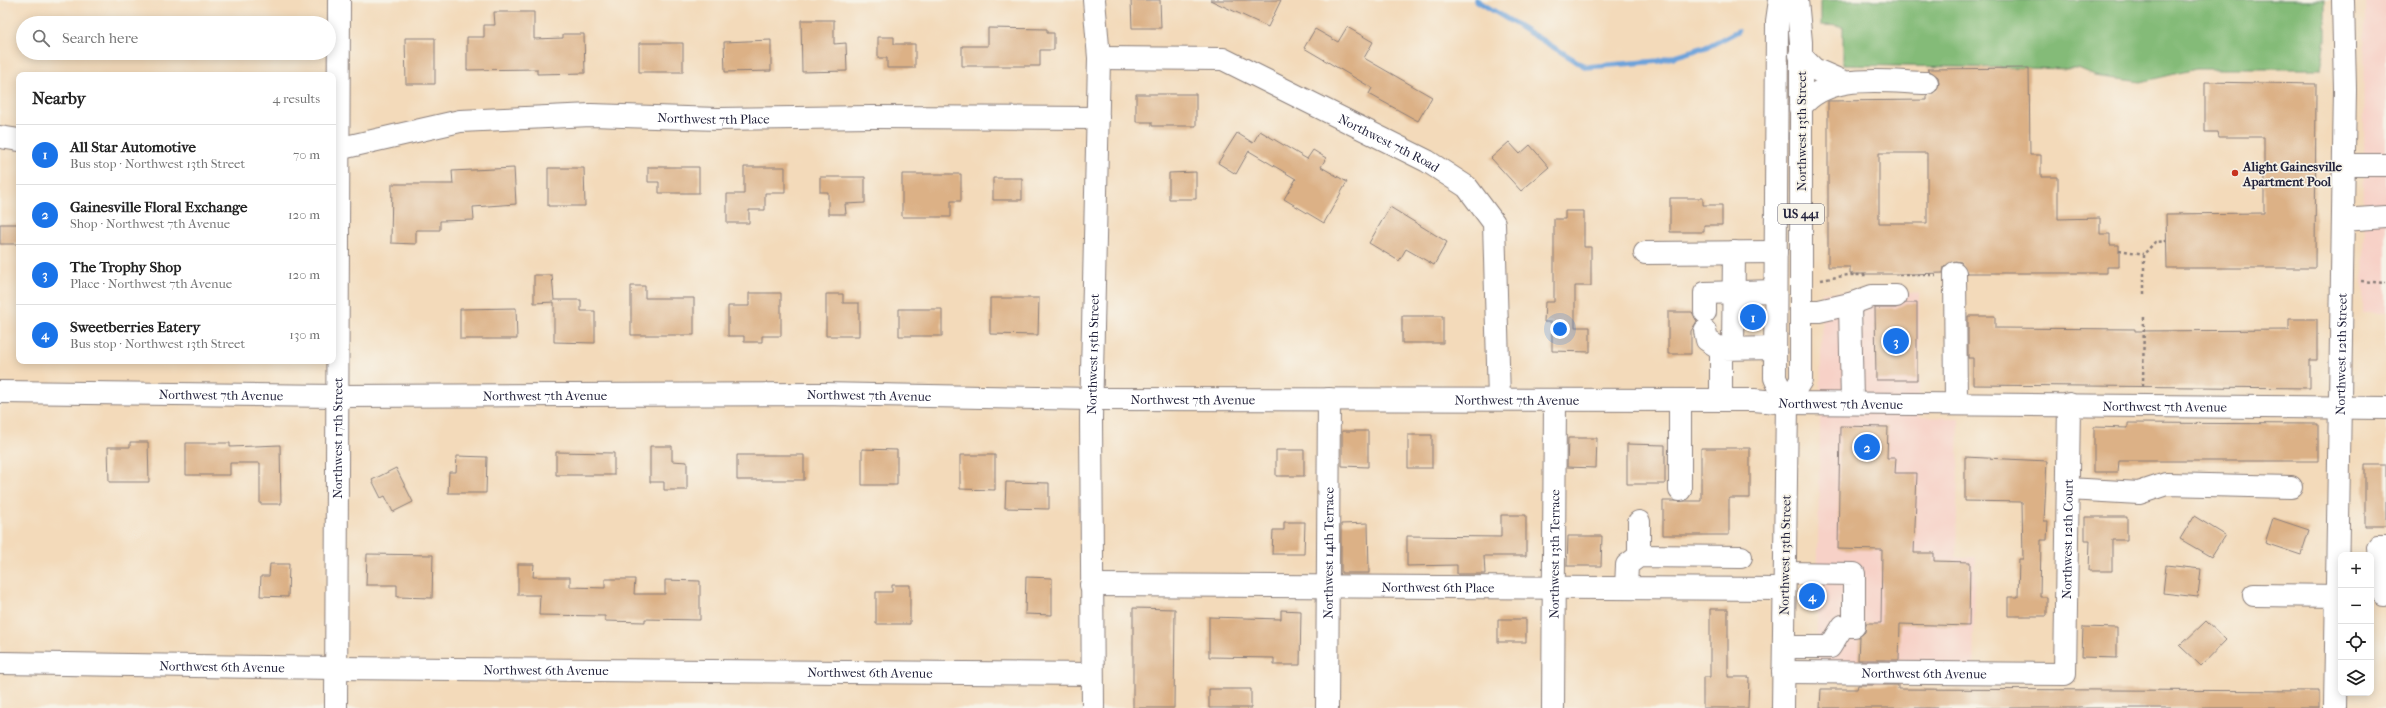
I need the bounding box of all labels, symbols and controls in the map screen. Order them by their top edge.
search box [16,16,336,60]
icon: search [30,27,52,49]
text: Search here [62,29,138,47]
street label: Northwest 13th Street [1794,70,1809,191]
text: Nearby [32,88,86,108]
text: 4 results [273,91,320,106]
street label: Northwest 7th Place [657,110,770,127]
street label: Northwest 7th Road [1336,111,1443,175]
text: All Star Automotive [70,138,196,156]
text: 1 [43,147,47,162]
text: 70 m [293,147,320,162]
text: Bus stop · Northwest 13th Street [70,156,245,171]
place label: Alight Gainesville Apartment Pool [2242,159,2343,190]
marker: Alight Gainesville Apartment Pool [2230,168,2240,178]
text: Gainesville Floral Exchange [70,198,248,216]
road number: US 441 [1778,204,1824,224]
text: 2 [42,207,48,222]
text: 120 m [288,207,320,222]
text: Shop · Northwest 7th Avenue [70,216,230,231]
text: The Trophy Shop [70,258,181,276]
text: 3 [42,267,48,282]
text: 120 m [288,267,320,282]
text: Place · Northwest 7th Avenue [70,276,232,291]
street label: Northwest 15th Street [1084,293,1101,415]
street label: Northwest 12th Street [2332,293,2349,415]
pin: 1 [1740,302,1766,332]
text: Sweetberries Eatery [70,318,200,336]
your location [1550,319,1570,339]
pin: 3 [1883,326,1909,356]
text: 4 [41,327,49,342]
text: 130 m [289,327,320,342]
text: Bus stop · Northwest 13th Street [70,336,245,351]
street label: Northwest 17th Street [329,377,345,499]
street label: Northwest 7th Avenue [159,386,284,403]
street label: Northwest 7th Avenue [807,386,932,404]
street label: Northwest 7th Avenue [483,387,608,403]
street label: Northwest 7th Avenue [1131,392,1256,407]
street label: Northwest 7th Avenue [1455,392,1580,407]
street label: Northwest 7th Avenue [1778,395,1904,411]
street label: Northwest 7th Avenue [2102,398,2228,414]
pin: 2 [1854,432,1880,462]
street label: Northwest 12th Court [2059,478,2075,599]
street label: Northwest 14th Terrace [1320,486,1336,619]
street label: Northwest 13th Terrace [1546,489,1562,619]
street label: Northwest 13th Street [1776,494,1794,615]
map controls [2338,552,2374,696]
button: + [2338,552,2374,588]
street label: Northwest 6th Place [1381,579,1495,595]
pin: 4 [1799,581,1825,611]
button: − [2338,588,2374,624]
button: locate [2338,624,2374,660]
street label: Northwest 6th Avenue [159,658,285,675]
button: layers [2338,660,2374,696]
street label: Northwest 6th Avenue [483,662,609,678]
street label: Northwest 6th Avenue [807,664,933,680]
street label: Northwest 6th Avenue [1861,665,1987,681]

